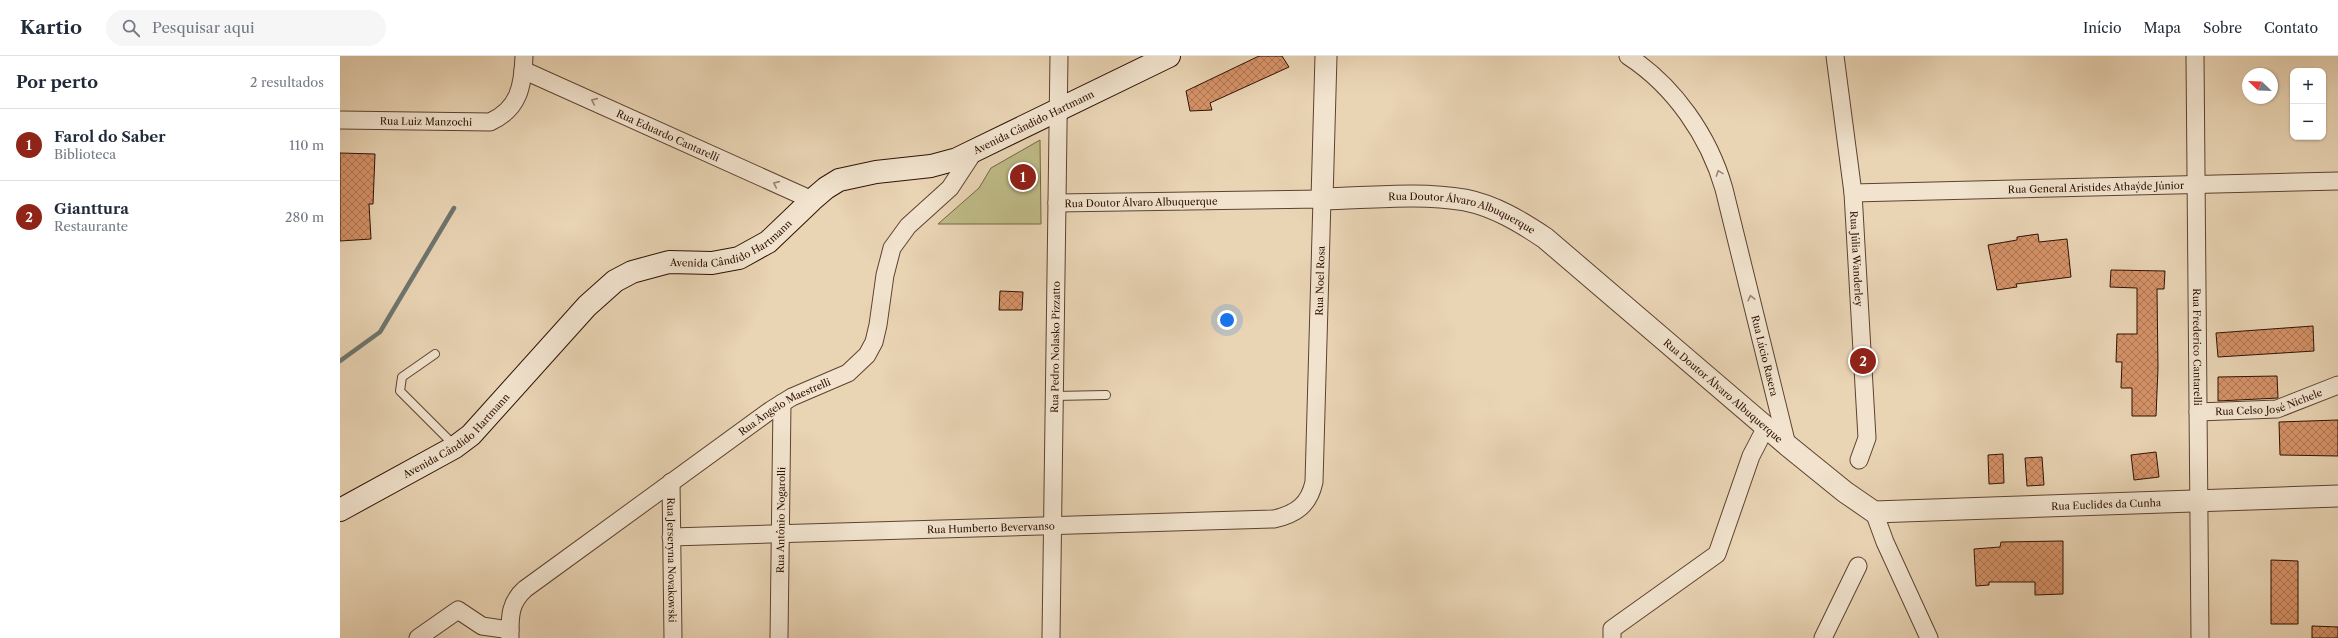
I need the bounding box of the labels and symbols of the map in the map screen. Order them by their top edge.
north arrow [2242,68,2278,104]
street label: Avenida Cândido Hartmann [970,87,1097,158]
one-way arrow [591,98,599,106]
street label: Rua Eduardo Cantarelli [614,107,721,164]
street label: Rua Luiz Manzochi [380,115,472,129]
pin: 1 [1010,162,1036,192]
one-way arrow [1715,169,1724,176]
street label: Rua General Aristides Athaýde Júnior [2008,179,2185,196]
one-way arrow [773,181,781,189]
street label: Rua Doutor Álvaro Albuquerque [1388,190,1538,237]
street label: Rua Doutor Álvaro Albuquerque [1064,195,1218,210]
street label: Rua Júlia Wanderley [1847,211,1866,307]
street label: Avenida Cândido Hartmann [669,216,795,270]
street label: Rua Noel Rosa [1313,245,1328,316]
street label: Rua Pedro Nolasko Pizzatto [1048,281,1063,413]
street label: Rua Frederico Cantarelli [2190,288,2204,406]
one-way arrow [1747,295,1756,302]
your location [1217,310,1237,330]
street label: Rua Lúcio Rasera [1748,314,1781,398]
street label: Rua Doutor Álvaro Albuquerque [1660,336,1786,446]
pin: 2 [1850,346,1876,376]
street label: Rua Ângelo Maestrelli [736,375,833,439]
street label: Rua Celso José Nichele [2215,386,2325,418]
street label: Avenida Cândido Hartmann [400,390,513,482]
street label: Rua Antônio Nogarolli [774,467,788,573]
street label: Rua Euclides da Cunha [2051,496,2162,513]
street label: Rua Jerseryna Novakowski [664,497,679,623]
street label: Rua Humberto Bevervanso [927,520,1055,536]

